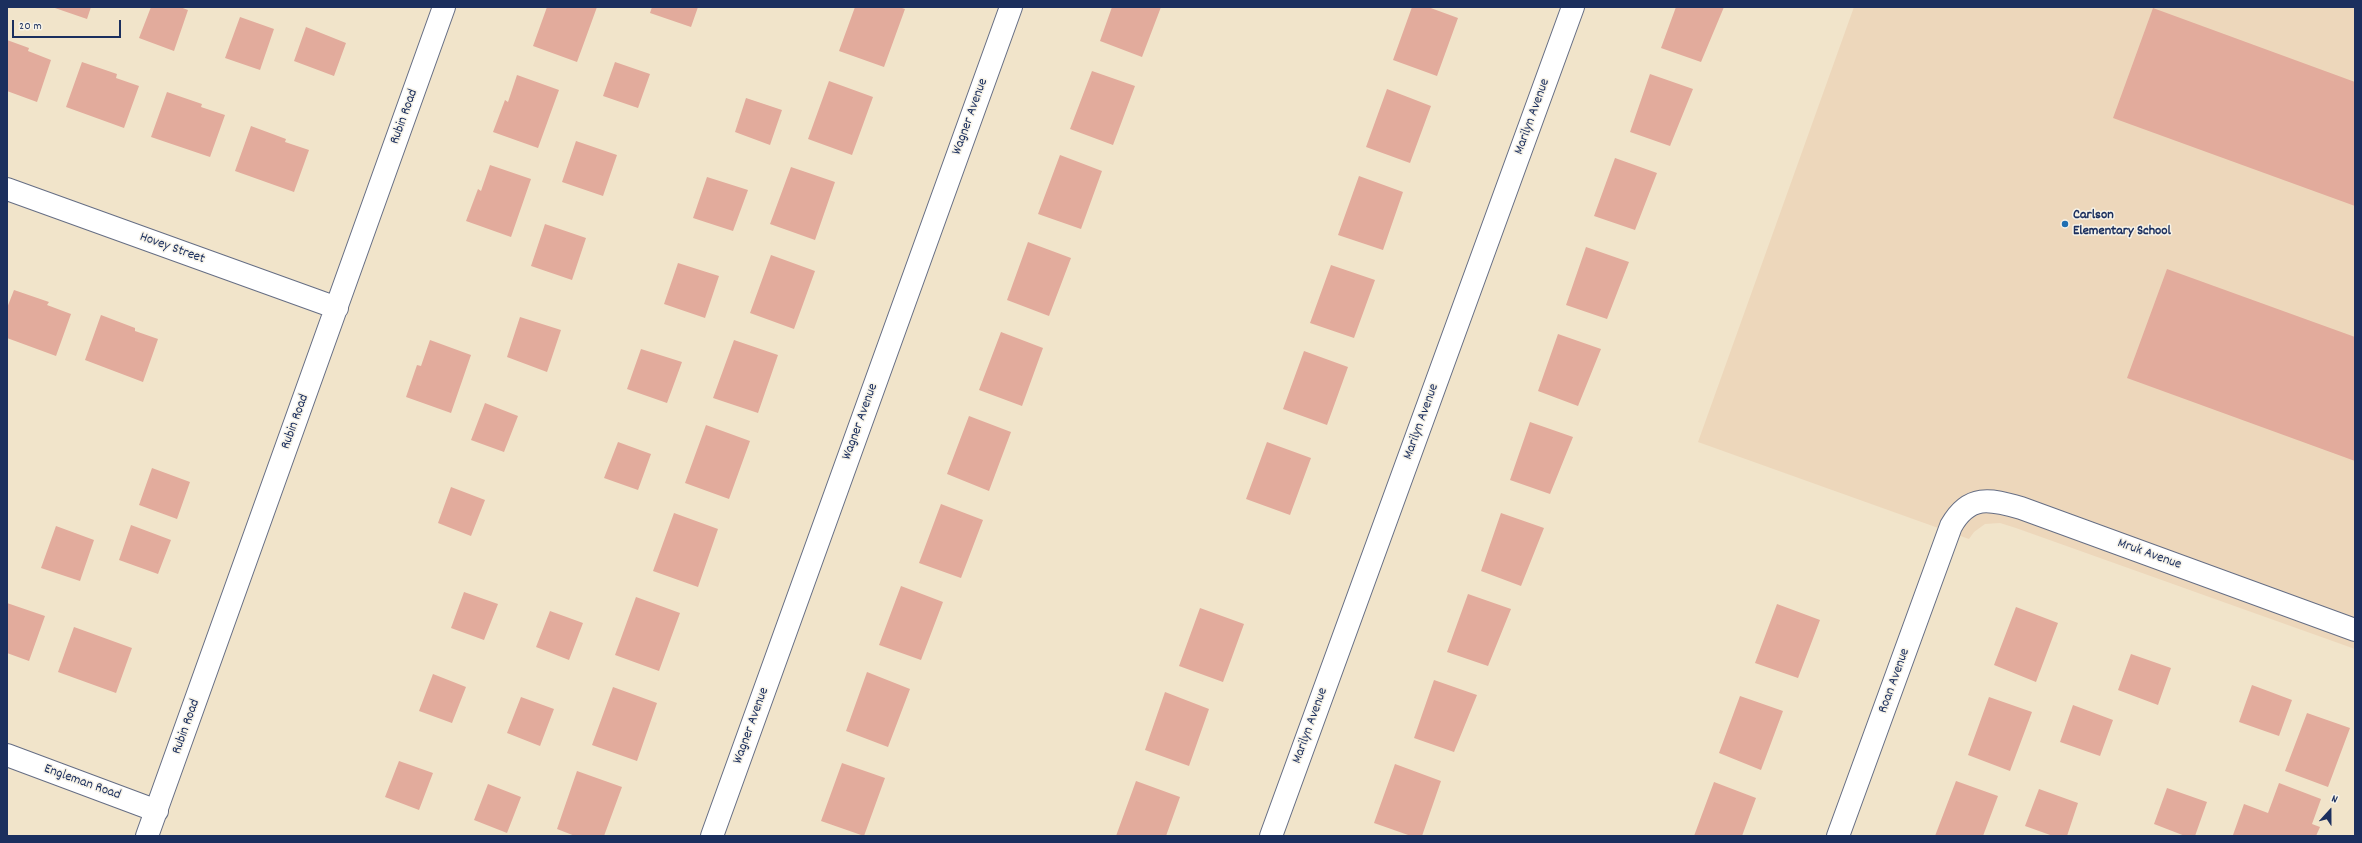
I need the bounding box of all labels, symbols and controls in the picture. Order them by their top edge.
scale bar [14,12,123,38]
text: 20 m [19,18,42,35]
street label: Wagner Avenue [949,77,993,157]
street label: Marilyn Avenue [1512,77,1554,157]
street label: Rubin Road [387,87,423,147]
place label: Carlson Elementary School [2073,208,2171,240]
marker: Carlson Elementary School [2060,219,2070,229]
street label: Hovey Street [137,229,207,269]
street label: Wagner Avenue [839,382,883,462]
street label: Marilyn Avenue [1401,382,1443,462]
street label: Rubin Road [278,392,314,452]
street label: Mruk Avenue [2115,536,2183,574]
street label: Roan Avenue [1876,646,1914,716]
street label: Wagner Avenue [730,686,774,766]
street label: Marilyn Avenue [1290,686,1332,766]
street label: Rubin Road [169,697,205,757]
street label: Engleman Road [41,761,123,805]
north arrow [2310,791,2350,831]
text: N [2329,791,2340,808]

